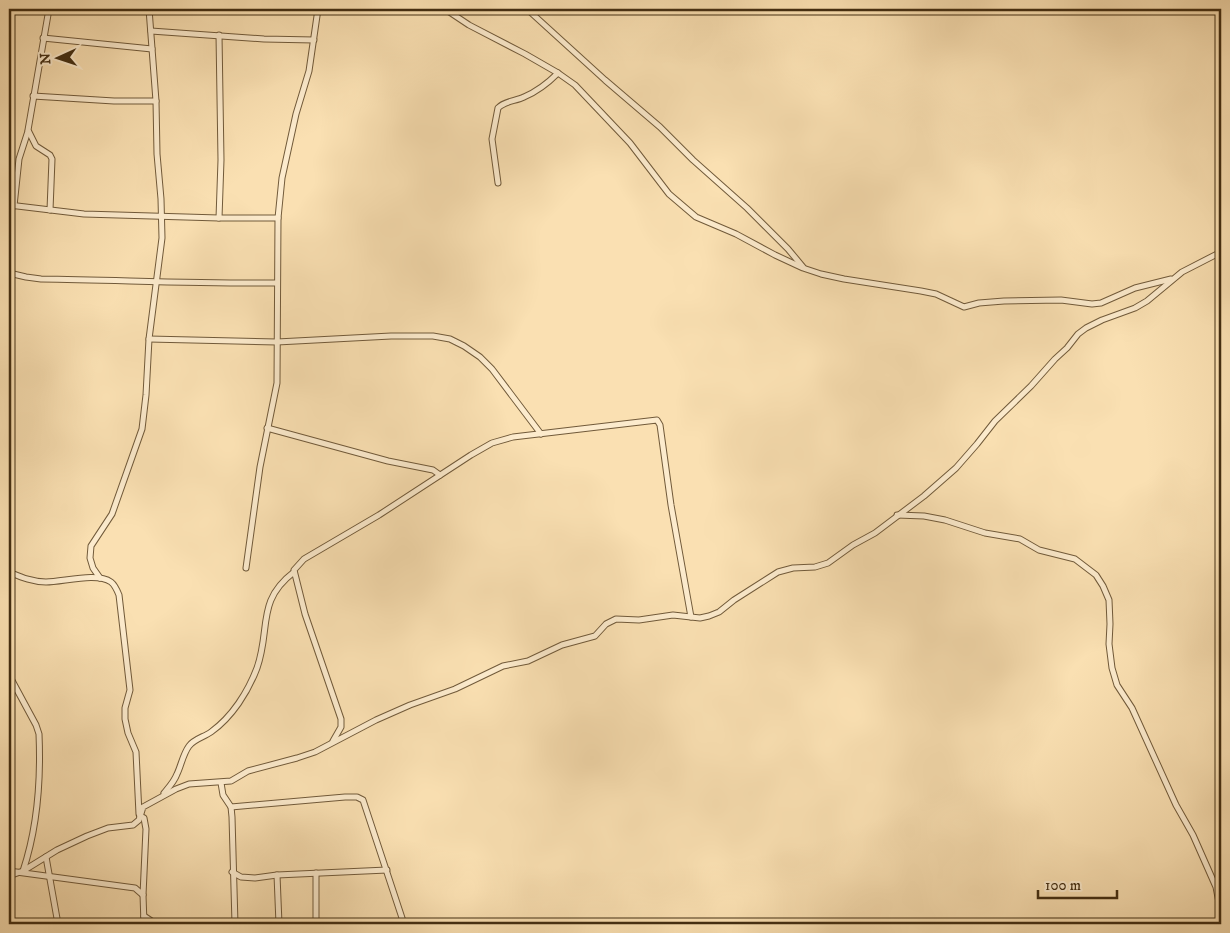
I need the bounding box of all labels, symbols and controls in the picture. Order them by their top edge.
north arrow [32,32,82,82]
text: N [37,52,55,65]
scale bar [1038,868,1116,900]
text: 100 m [1045,876,1081,895]

